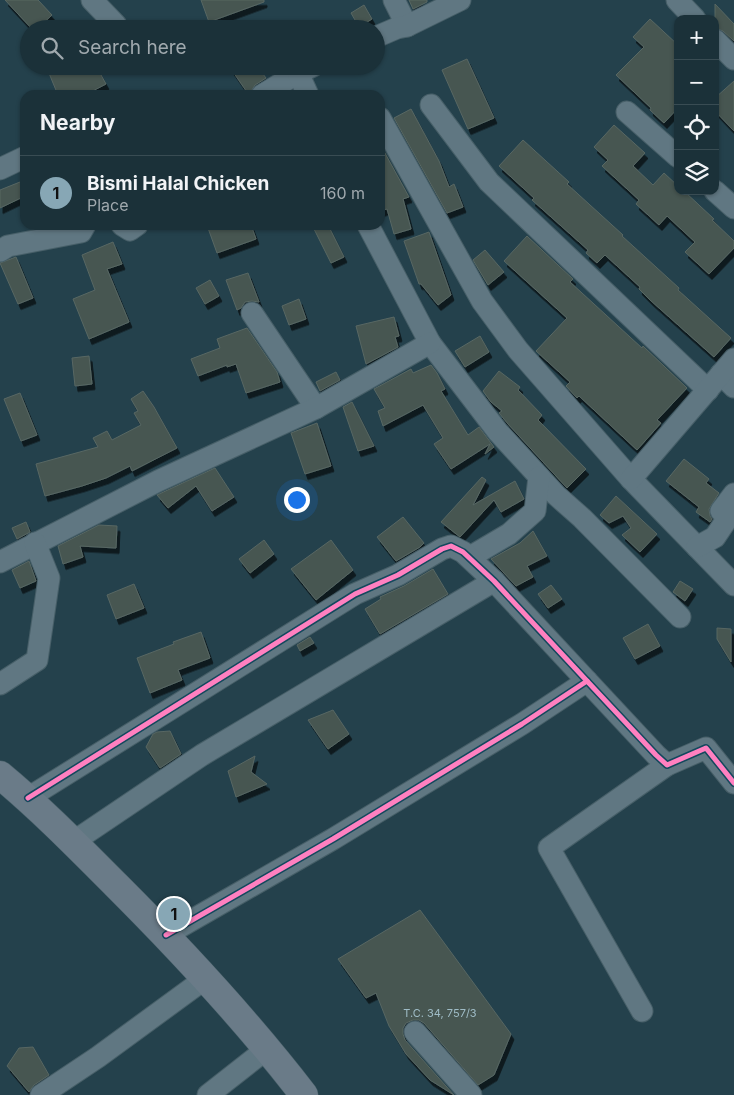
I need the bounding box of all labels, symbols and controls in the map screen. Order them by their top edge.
map controls [674,15,719,195]
button: + [674,15,719,60]
search box [20,20,385,75]
icon: search [38,34,66,62]
text: Search here [78,36,187,59]
button: − [674,60,719,105]
button: locate [674,105,719,150]
text: Nearby [40,110,115,135]
button: layers [674,150,719,195]
text: Bismi Halal Chicken [87,172,269,195]
text: 1 [53,183,59,203]
text: 160 m [320,183,365,203]
text: Place [87,195,129,215]
your location [284,487,310,513]
pin: 1 [158,895,190,933]
house number: T.C. 34, 757/3 [403,1006,477,1020]

